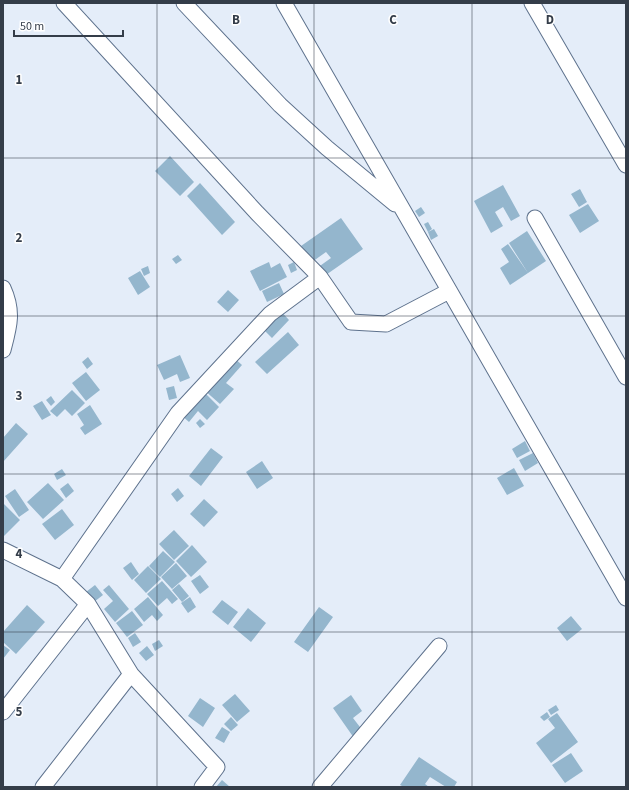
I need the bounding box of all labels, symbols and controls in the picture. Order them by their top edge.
text: B [232,11,240,29]
text: C [389,11,397,29]
text: D [546,11,554,29]
scale bar [14,12,123,38]
text: 50 m [20,18,44,35]
text: 1 [16,71,23,89]
text: 2 [16,229,23,247]
text: 3 [16,387,23,405]
text: 4 [16,545,23,563]
text: 5 [16,703,23,721]

